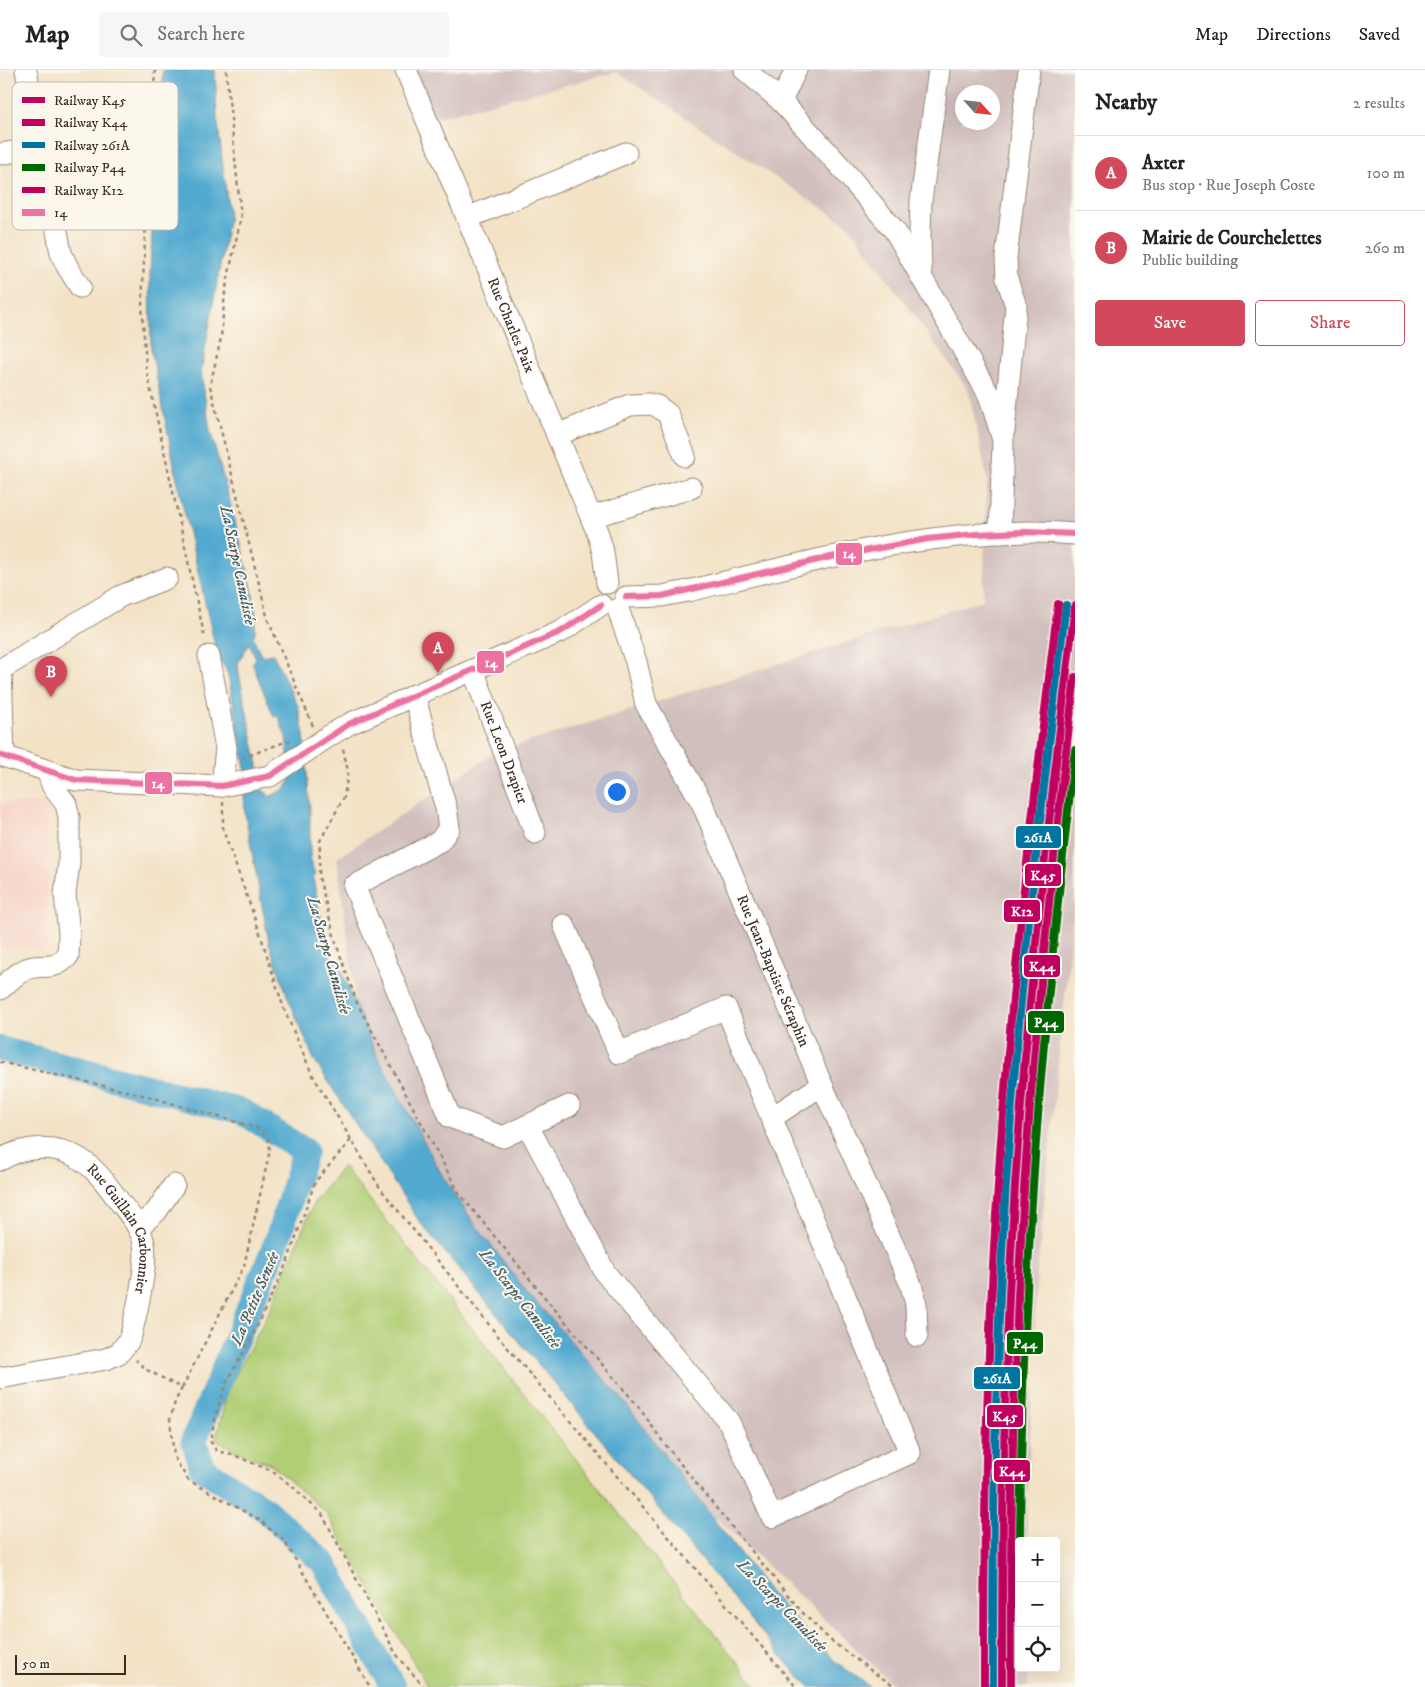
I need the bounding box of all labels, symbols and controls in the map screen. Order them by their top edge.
search box [99,12,449,57]
text: Map [25,20,69,50]
icon: search [117,21,145,49]
text: Search here [157,23,245,46]
text: Map [1195,24,1228,46]
text: Directions [1256,24,1331,46]
text: Saved [1359,24,1400,46]
legend [12,82,178,230]
north arrow [955,85,1000,130]
text: Nearby [1095,90,1157,116]
text: Railway K45 [54,92,126,110]
text: 2 results [1353,93,1405,113]
text: Railway K44 [54,114,128,132]
text: Railway 261A [54,137,131,155]
text: Axter [1142,152,1184,175]
text: Railway P44 [54,159,127,177]
text: A [1106,163,1116,183]
text: 100 m [1367,163,1405,183]
text: Bus stop · Rue Joseph Coste [1142,175,1315,195]
text: Railway K12 [54,182,123,200]
text: 14 [54,204,68,222]
text: Mairie de Courchelettes [1142,227,1322,250]
text: B [1106,238,1116,258]
text: 260 m [1365,238,1405,258]
text: Public building [1142,250,1238,270]
street label: Rue Charles Paix [483,275,540,376]
button: Save [1095,300,1245,346]
button: Share [1255,300,1405,346]
water label: La Scarpe Canalisée [215,503,261,627]
line badge: 14 [835,542,863,566]
text: 14 [842,545,857,563]
pin: A [422,632,454,673]
line badge: 14 [476,650,505,674]
text: 14 [484,654,499,672]
pin: B [35,656,67,697]
street label: Rue Leon Drapier [476,698,532,807]
line badge: 14 [144,771,173,795]
text: 14 [151,775,166,793]
your location [604,779,630,805]
line badge: 261A [1015,825,1062,849]
text: 261A [1024,829,1053,847]
line badge: K45 [1024,863,1062,887]
text: K45 [1031,867,1055,885]
street label: Rue Jean-Baptiste Séraphin [732,892,814,1050]
water label: La Scarpe Canalisée [302,893,355,1017]
line badge: K12 [1003,899,1041,923]
text: K12 [1011,903,1034,921]
line badge: K44 [1023,954,1061,978]
text: K44 [1029,958,1056,976]
line badge: P44 [1027,1010,1065,1034]
text: P44 [1034,1014,1059,1032]
street label: Rue Guillain Carbonnier [83,1159,154,1296]
water label: La Scarpe Canalisée [474,1244,566,1353]
water label: La Petite Sensée [226,1248,284,1349]
line badge: P44 [1006,1331,1044,1355]
text: P44 [1013,1335,1038,1353]
line badge: 261A [973,1366,1021,1390]
text: 261A [983,1370,1012,1388]
line badge: K45 [986,1404,1024,1428]
text: K45 [993,1408,1017,1426]
line badge: K44 [993,1459,1031,1483]
text: K44 [999,1463,1026,1481]
map controls [1015,1537,1060,1672]
button: + [1015,1537,1060,1582]
water label: La Scarpe Canalisée [732,1554,832,1657]
button: − [1015,1582,1060,1627]
button: locate [1015,1627,1060,1672]
scale bar [15,1652,126,1675]
text: 50 m [22,1655,50,1673]

